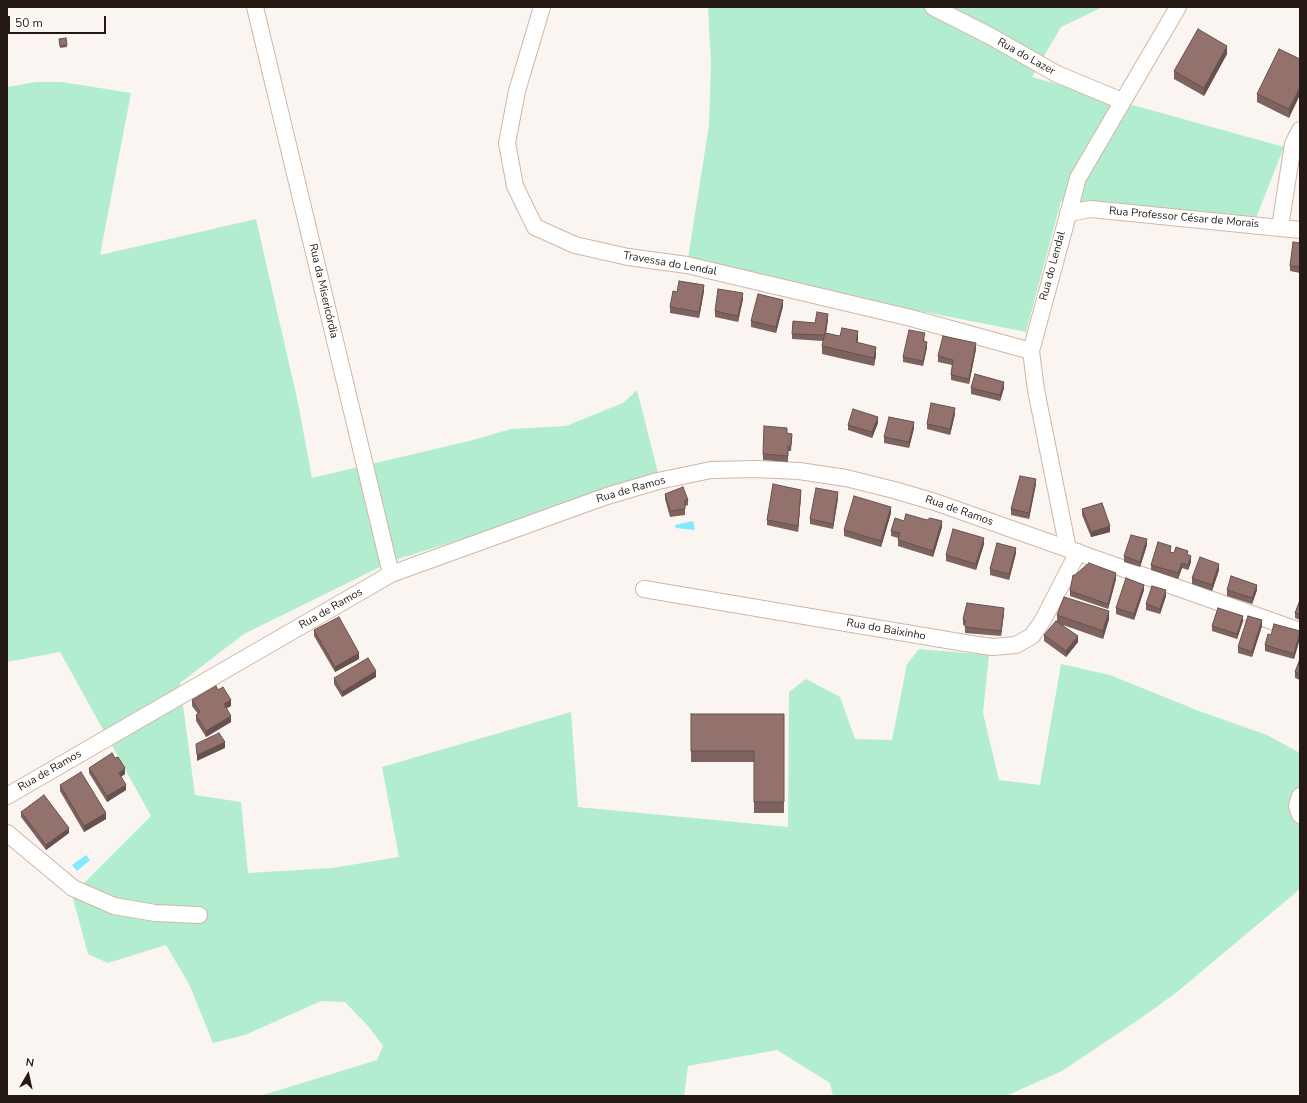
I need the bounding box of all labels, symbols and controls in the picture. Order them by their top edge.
scale bar [10,8,108,34]
text: 50 m [15,15,43,31]
street label: Rua do Lazer [995,36,1057,78]
street label: Rua Professor César de Morais [1108,205,1260,231]
street label: Rua do Lendal [1037,230,1069,302]
street label: Rua da Misericórdia [306,242,340,340]
street label: Travessa do Lendal [622,249,718,279]
street label: Rua de Ramos [595,474,667,506]
street label: Rua de Ramos [923,493,995,529]
street label: Rua de Ramos [297,585,365,633]
street label: Rua do Baixinho [845,617,927,643]
street label: Rua de Ramos [16,747,84,795]
north arrow [8,1055,48,1095]
text: N [25,1055,35,1071]

